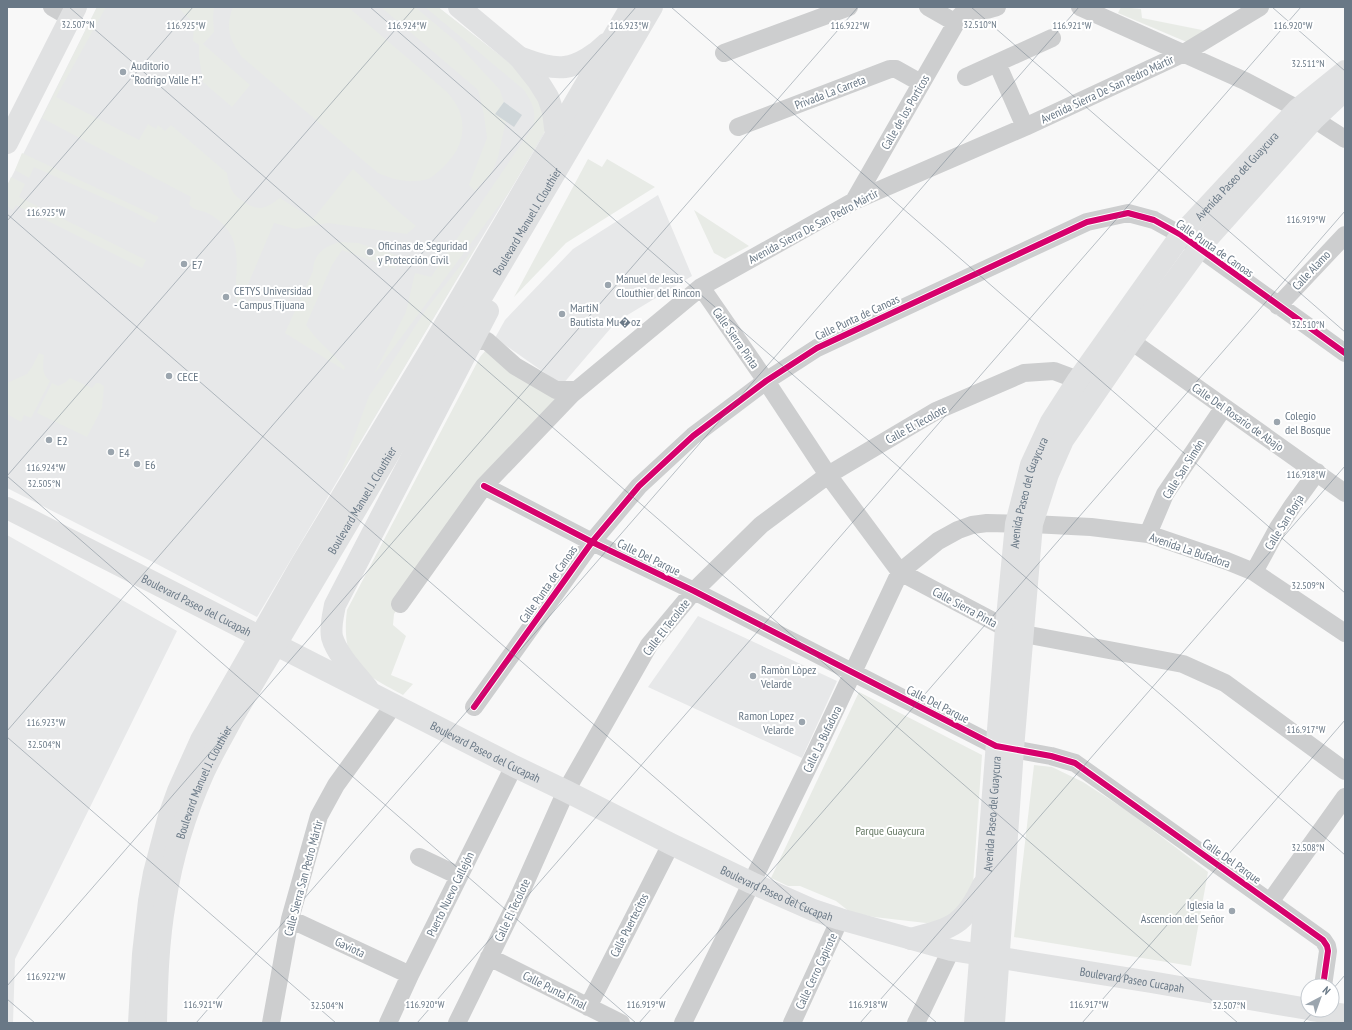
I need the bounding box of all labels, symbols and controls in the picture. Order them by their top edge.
text: 32.507°N [61,18,95,31]
text: 32.510°N [963,18,997,31]
text: 116.925°W [167,19,206,32]
text: 116.924°W [388,19,427,32]
text: 116.923°W [610,19,649,32]
text: 116.922°W [831,19,870,32]
text: 116.921°W [1053,19,1092,32]
text: 116.920°W [1274,19,1313,32]
street label: Avenida Sierra De San Pedro Mártir [1038,51,1176,126]
text: 32.511°N [1291,57,1325,70]
place label: Auditorio “Rodrigo Valle H.” [131,58,203,87]
marker: Auditorio “Rodrigo Valle H.” [118,67,128,77]
street label: Privada La Carreta [792,72,868,112]
street label: Calle de los Porticos [878,72,932,152]
street label: Avenida Paseo del Guaycura [1191,128,1281,223]
street label: Boulevard Manuel J. Clouthier [489,164,564,278]
street label: Avenida Sierra De San Pedro Mártir [745,185,881,267]
text: 116.925°W [27,206,66,219]
text: 116.919°W [1287,213,1326,226]
street label: Calle Punta de Canoas [1173,216,1257,280]
place label: Oficinas de Seguridad y Protección Civil [378,238,468,267]
marker: Oficinas de Seguridad y Protección Civil [365,247,375,257]
street label: Calle Alamo [1289,247,1333,293]
place label: E7 [192,257,203,272]
marker: E7 [179,259,189,269]
place label: Manuel de Jesus Clouthier del Rincon [616,271,700,300]
marker: Manuel de Jesus Clouthier del Rincon [603,280,613,290]
place label: CETYS Universidad - Campus Tijuana [234,283,312,312]
street label: Calle Punta de Canoas [812,291,902,343]
marker: CETYS Universidad - Campus Tijuana [221,292,231,302]
place label: MartiN Bautista Mu�oz [570,300,640,329]
street label: Calle Sierra Pinta [709,305,763,372]
marker: MartiN Bautista Mu�oz [557,309,567,319]
text: 32.510°N [1291,318,1325,331]
place label: CECE [177,369,198,384]
marker: CECE [164,371,174,381]
street label: Calle Del Rosario de Abajo [1189,380,1287,454]
street label: Calle El Tecolote [883,401,949,447]
place label: Colegio del Bosque [1285,408,1331,437]
marker: Colegio del Bosque [1272,417,1282,427]
place label: E2 [57,433,68,448]
street label: Avenida Paseo del Guaycura [1006,434,1051,549]
marker: E2 [44,435,54,445]
street label: Calle San Simón [1159,437,1207,501]
street label: Boulevard Manuel J. Clouthier [324,443,399,556]
place label: E4 [119,445,130,460]
marker: E4 [106,447,116,457]
place label: E6 [145,457,156,472]
marker: E6 [132,459,142,469]
text: 116.924°W [27,461,66,474]
text: 116.918°W [1287,468,1326,481]
text: 32.505°N [27,477,61,490]
street label: Calle San Borja [1261,491,1307,552]
street label: Avenida La Bufadora [1148,529,1233,571]
street label: Calle Del Parque [615,535,683,579]
street label: Calle Punta de Canoas [516,542,580,626]
street label: Boulevard Paseo del Cucapah [139,570,254,639]
text: 32.509°N [1291,579,1325,592]
street label: Calle Sierra Pinta [930,584,1000,630]
street label: Calle El Tecolote [639,596,693,658]
place label: Ramòn Lòpez Velarde [760,662,816,691]
marker: Ramòn Lòpez Velarde [748,671,758,681]
street label: Calle Del Parque [904,682,972,726]
street label: Calle La Bufadora [799,703,845,775]
place label: Ramon Lopez Velarde [739,708,794,737]
text: 116.923°W [27,716,66,729]
street label: Boulevard Paseo del Cucapah [428,717,543,785]
marker: Ramon Lopez Velarde [797,717,807,727]
street label: Boulevard Manuel J. Clouthier [172,722,235,840]
text: 116.917°W [1287,723,1326,736]
text: 32.504°N [27,738,61,751]
street label: Avenida Paseo del Guaycura [979,755,1003,872]
street label: Calle Sierra San Pedro Mártir [280,818,326,937]
park label: Parque Guaycura [855,823,925,838]
street label: Calle Del Parque [1200,835,1264,887]
text: 32.508°N [1291,841,1325,854]
street label: Puerto Nuevo Callejón [423,849,477,939]
street label: Boulevard Paseo del Cucapah [718,862,835,924]
street label: Calle El Tecolote [491,876,533,944]
street label: Calle Puertecitos [607,891,651,959]
place label: Iglesia la Ascencion del Señor [1141,897,1225,926]
marker: Iglesia la Ascencion del Señor [1227,906,1237,916]
street label: Calle Cerro Capirote [792,931,840,1011]
street label: Gaviota [333,934,368,960]
street label: Boulevard Paseo Cucapah [1079,963,1186,995]
street label: Calle Punta Final [520,967,590,1013]
text: 116.922°W [27,970,66,983]
north arrow [1300,978,1340,1018]
text: N [1320,983,1333,998]
text: 116.921°W [184,998,223,1011]
text: 116.920°W [406,998,445,1011]
text: 116.919°W [627,998,666,1011]
text: 116.918°W [849,998,888,1011]
text: 116.917°W [1070,998,1109,1011]
text: 32.504°N [310,999,344,1012]
text: 32.507°N [1212,999,1246,1012]

